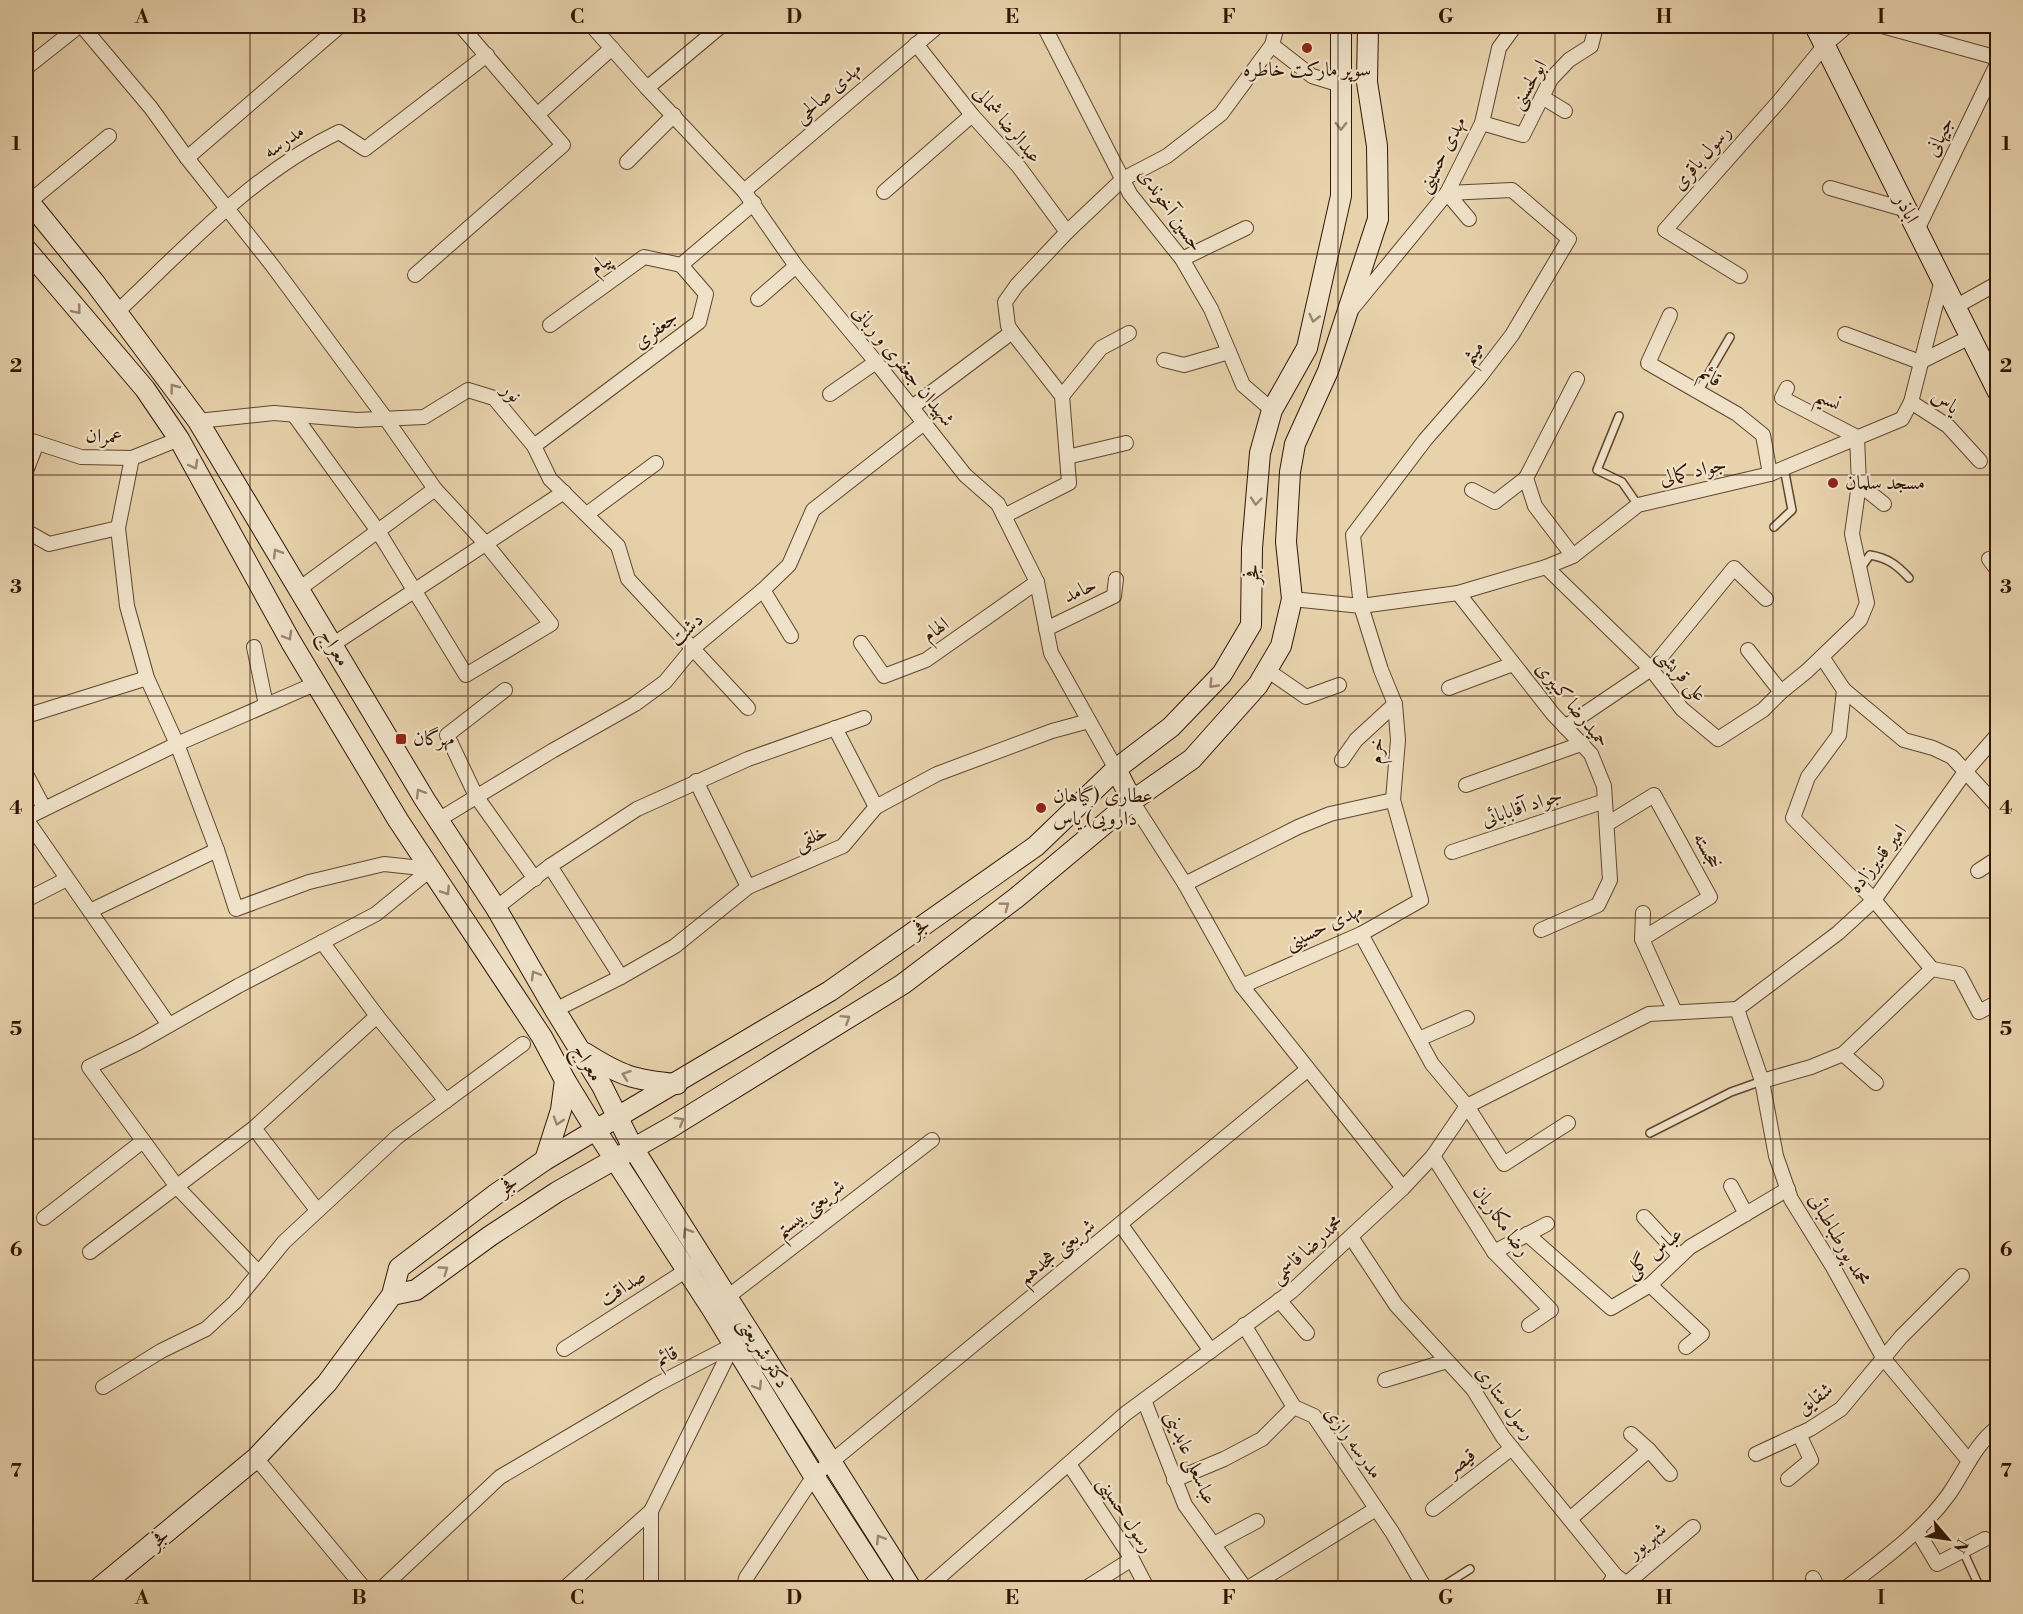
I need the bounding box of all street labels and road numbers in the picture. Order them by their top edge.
street label: مهدی صالحی [789,56,868,129]
street label: ابولحسنی [1504,56,1554,115]
street label: عبدالرضا شمالی [967,81,1047,169]
street label: مهدی حسینی [1411,112,1474,198]
street label: جیهانی [1920,113,1960,161]
street label: مدرسه [259,119,309,165]
street label: رسول باقری [1667,120,1737,196]
street label: حسین آخوندی [1132,163,1209,257]
street label: اباذر [1887,188,1924,228]
street label: پیام [584,247,620,284]
street label: شهیدان جعفری و ربانی [846,300,960,432]
street label: جعفری [628,305,684,355]
street label: میثم [1456,336,1495,374]
street label: قائم [1692,361,1726,397]
street label: نور [494,376,526,409]
street label: نسیم [1808,383,1845,422]
street label: یاس [1926,384,1965,421]
street label: عمران [85,424,123,450]
street label: جواد کمالی [1657,452,1729,492]
street label: فجر [1240,564,1266,586]
street label: حامد [1059,573,1101,609]
street label: دشت [665,608,709,652]
street label: الهام [918,612,957,651]
street label: معراج [310,625,355,673]
street label: علی قریشی [1649,643,1712,708]
street label: حمیدرضا کبیری [1530,657,1614,753]
street label: خرم [1364,737,1394,765]
street label: جواد آقابابائی [1478,782,1566,833]
street label: امیر قدیرزاده [1843,819,1913,899]
street label: خلقی [790,820,832,857]
street label: خجسته [1687,828,1727,874]
street label: مهدی حسینی [1281,898,1368,957]
street label: فجر [903,912,935,945]
street label: معراج [563,1040,608,1088]
street label: فجر [491,1170,523,1203]
street label: شریعتی بیستم [770,1174,854,1249]
street label: رضا مکاریان [1466,1180,1536,1262]
street label: محمد پورطباطبائی [1802,1189,1876,1291]
street label: محمدرضا قاسمی [1265,1210,1349,1290]
street label: شریعتی هجدهم [1013,1213,1104,1295]
street label: عباس گلی [1619,1221,1689,1285]
street label: صداقت [595,1264,651,1312]
street label: دکتر شریعتی [730,1313,795,1394]
street label: قائم [651,1341,684,1377]
street label: رسول ستاری [1469,1361,1541,1445]
street label: شقایق [1792,1377,1838,1421]
street label: مدرسه رازی [1318,1402,1388,1484]
street label: عباسعلی عابدینی [1157,1407,1222,1510]
street label: قیصر [1439,1443,1481,1484]
street label: رسول حسینی [1090,1472,1159,1559]
street label: شهریور [1621,1517,1672,1566]
street label: فجر [142,1523,175,1556]

